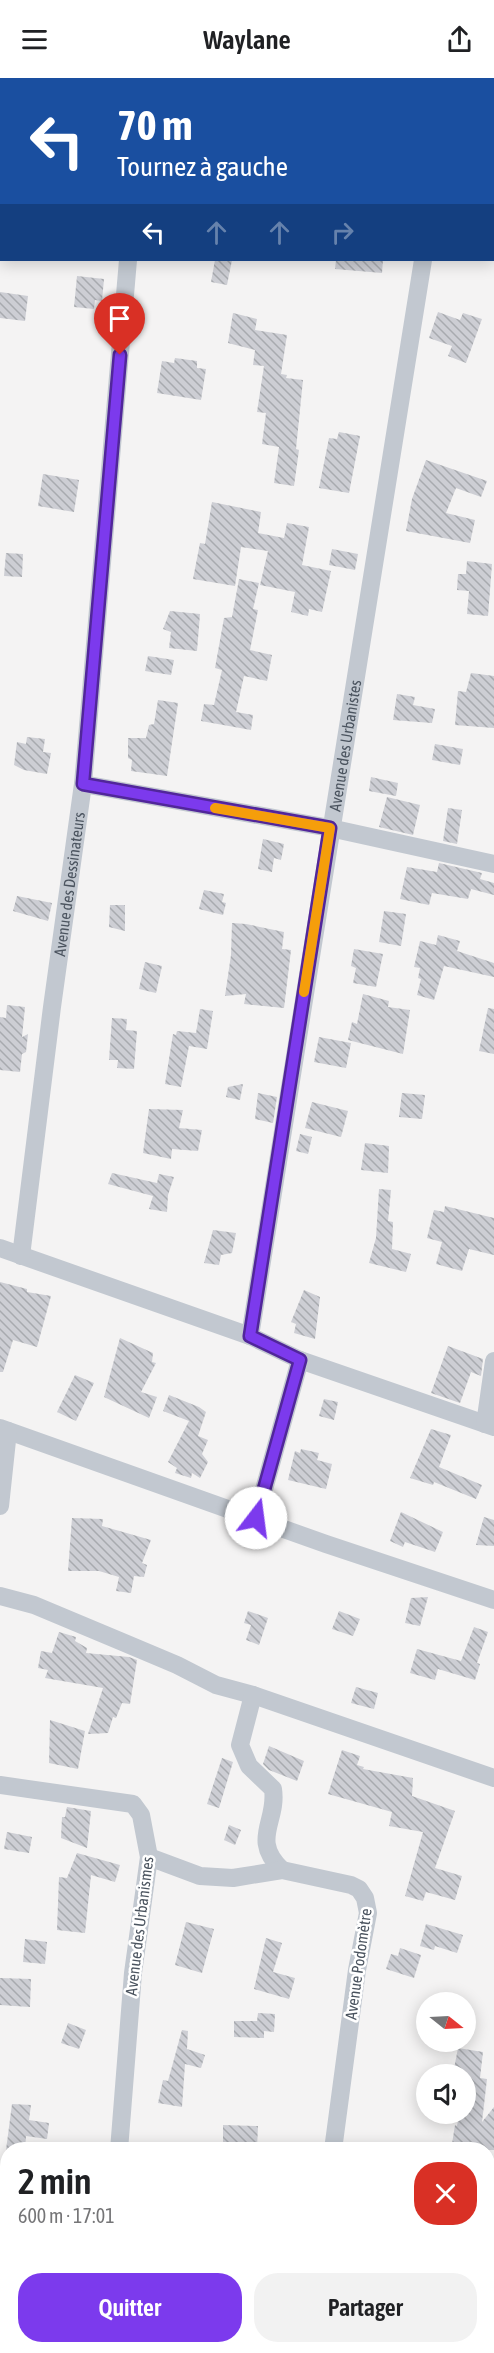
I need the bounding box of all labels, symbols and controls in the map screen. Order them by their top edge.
icon: menu [18,23,51,56]
icon: share [443,23,476,56]
text: Waylane [203,24,291,55]
text: 70 m [117,101,192,149]
icon: left [18,102,96,180]
text: Tournez à gauche [117,151,288,182]
icon: left [137,216,170,249]
icon: ahead [200,216,233,249]
icon: ahead [263,216,296,249]
icon: right [326,216,359,249]
pin [94,293,145,355]
icon: arrive [103,302,136,335]
street label: Avenue des Urbanistes [325,678,364,813]
street label: Avenue des Dessinateurs [50,810,88,957]
position arrow [224,1486,288,1550]
street label: Avenue des Urbanismes [122,1855,156,1997]
street label: Avenue Podomètre [341,1907,375,2021]
north arrow [416,1992,476,2052]
map controls [416,1992,476,2124]
button: sound [416,2064,476,2124]
text: 2 min [18,2160,92,2202]
button: close [414,2162,477,2225]
text: 600 m · 17:01 [18,2204,115,2227]
button: Quitter [18,2273,242,2342]
button: Partager [254,2273,477,2342]

